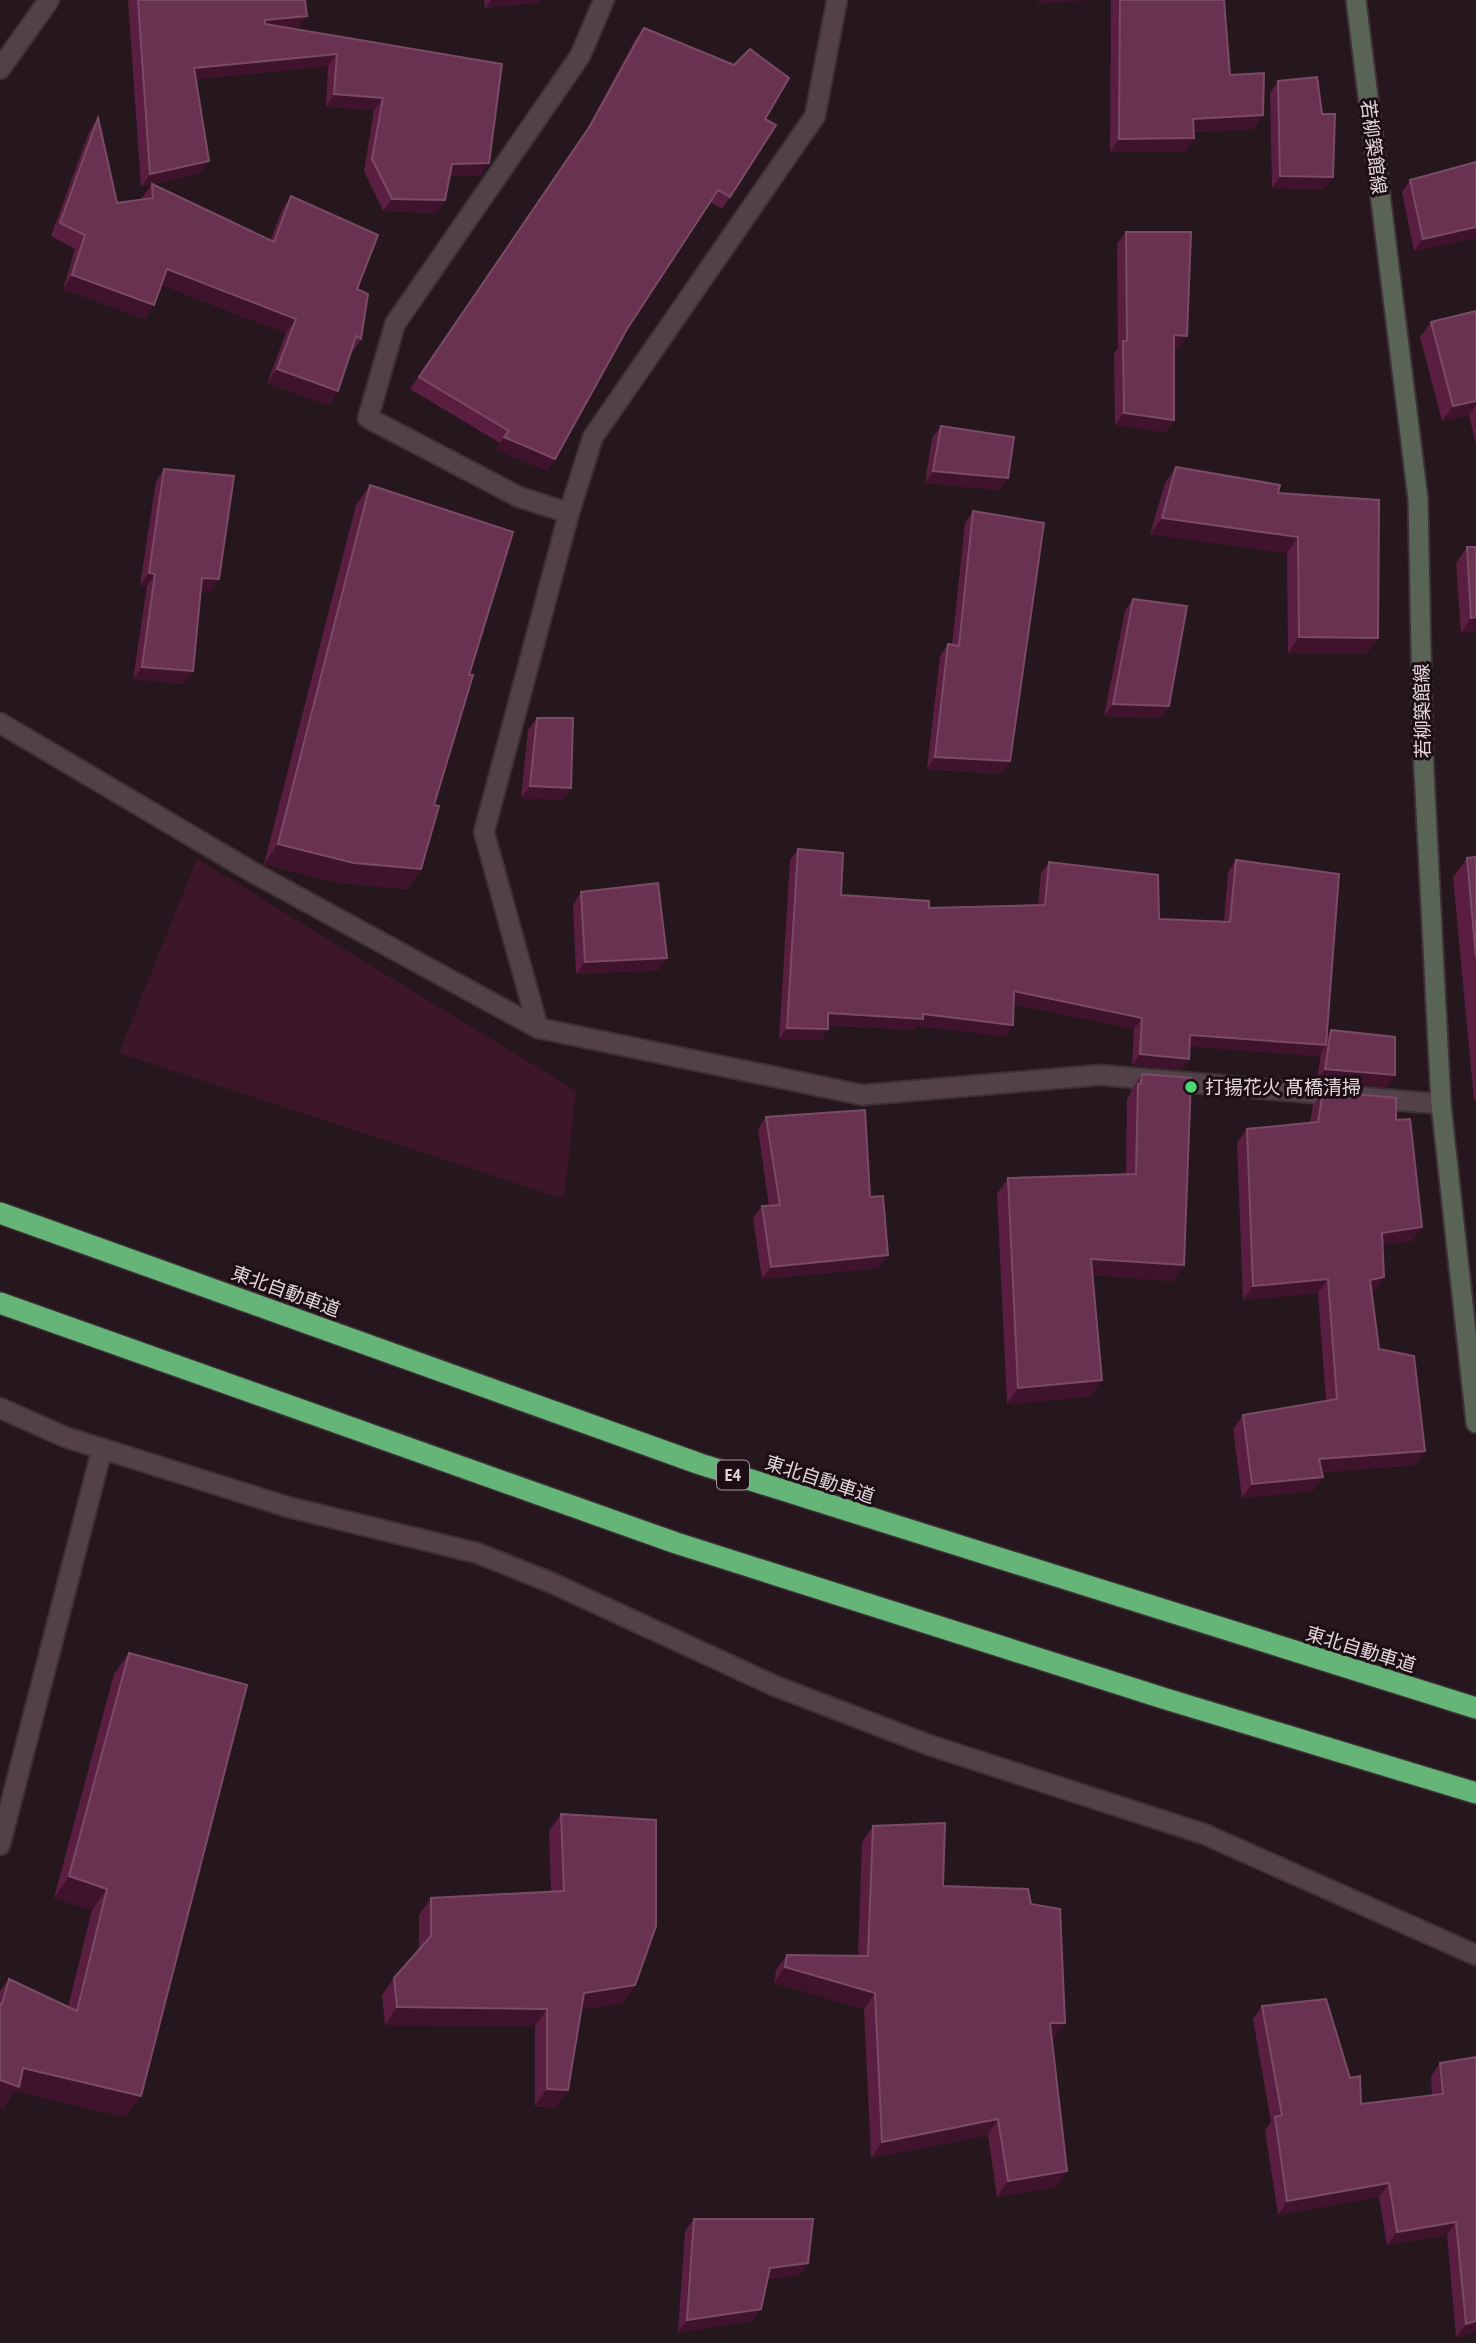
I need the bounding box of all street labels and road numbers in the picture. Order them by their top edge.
street label: 若柳築館線 [1356,98,1392,196]
street label: 若柳築館線 [1409,663,1435,759]
street label: 東北自動車道 [228,1260,344,1322]
street label: 東北自動車道 [762,1450,878,1508]
road number: E4 [717,1460,749,1490]
street label: 東北自動車道 [1303,1621,1419,1677]

